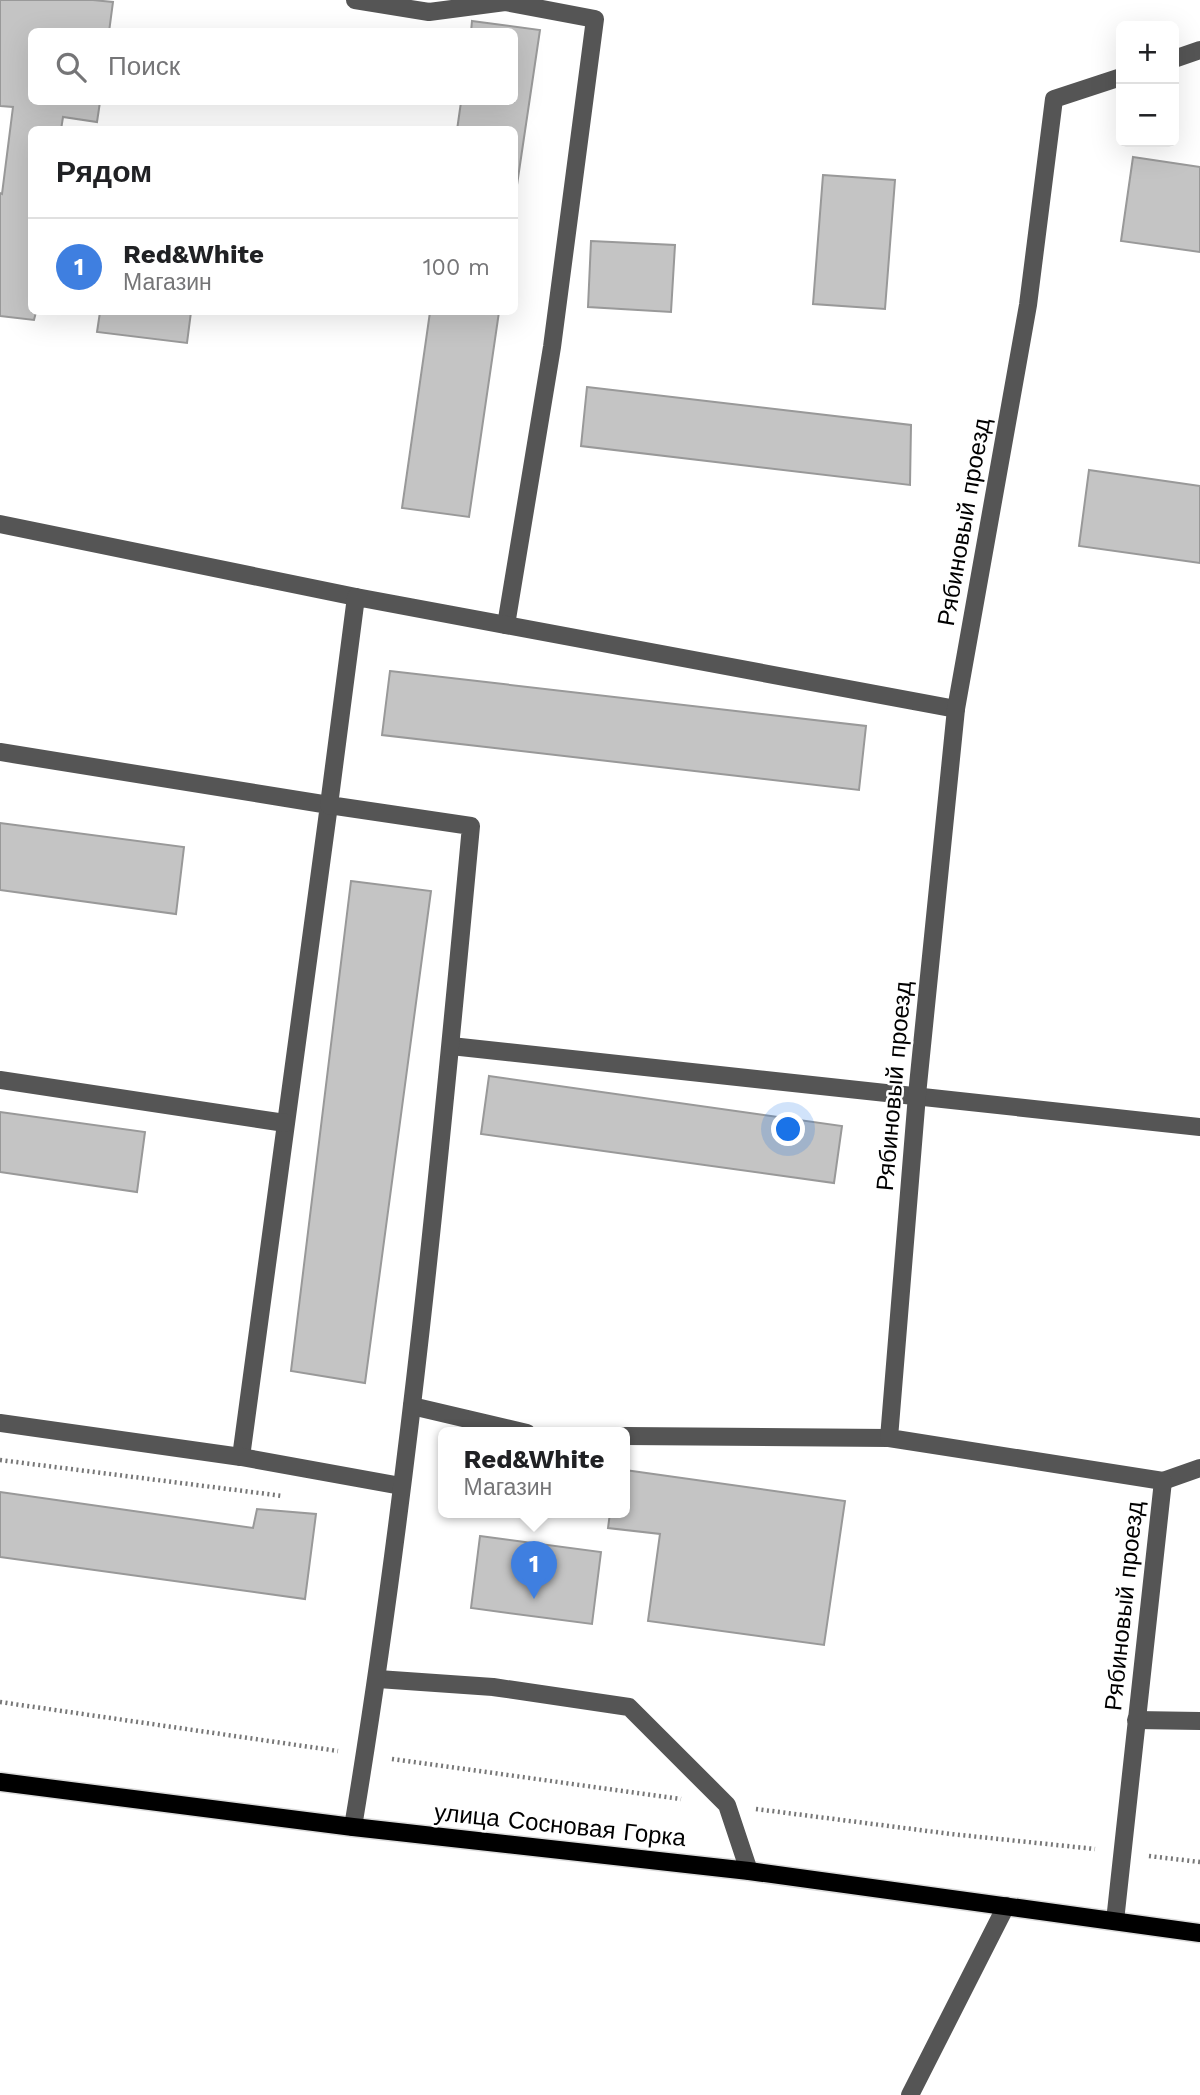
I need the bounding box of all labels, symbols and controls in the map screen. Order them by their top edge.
map controls [1116,21,1179,147]
button: + [1116,21,1179,84]
search box [28,28,518,105]
icon: search [52,48,90,86]
text: Поиск [108,51,180,81]
button: − [1116,84,1179,147]
text: Рядом [56,154,152,189]
text: Red&White [123,239,264,269]
text: 1 [74,254,84,281]
text: 100 m [423,254,490,281]
text: Магазин [123,269,212,296]
street label: Рябиновый проезд [932,416,996,628]
street label: Рябиновый проезд [871,980,917,1192]
your location [771,1112,805,1146]
popup [438,1427,630,1518]
text: Red&White [464,1444,604,1474]
text: Магазин [464,1474,552,1501]
street label: Рябиновый проезд [1099,1500,1149,1712]
pin: 1 [511,1541,557,1599]
street label: улица Сосновая Горка [433,1798,688,1852]

